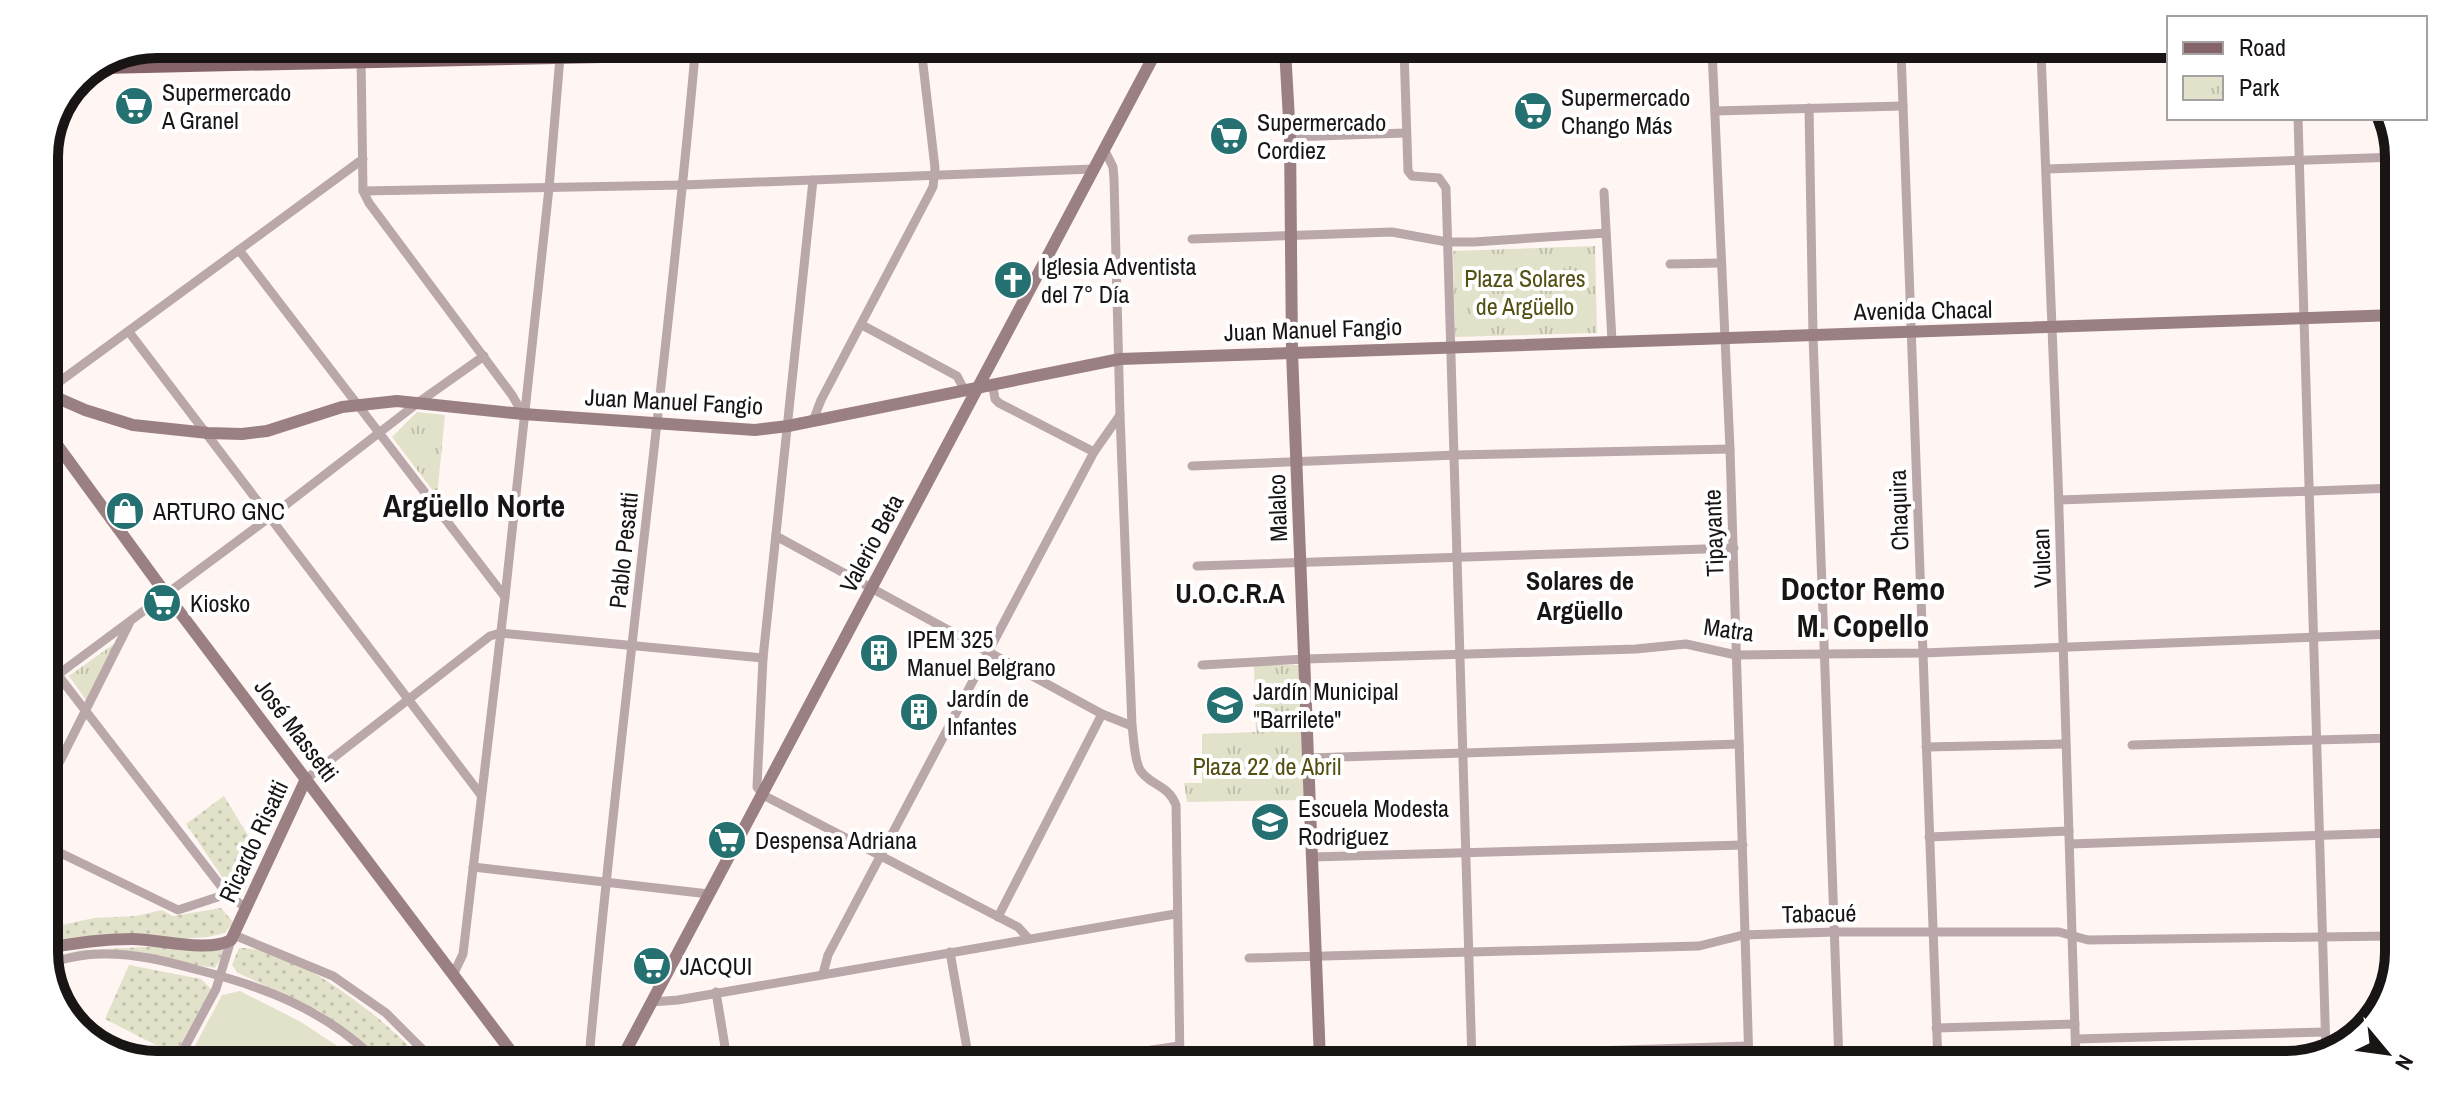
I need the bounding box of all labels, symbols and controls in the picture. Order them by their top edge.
legend [2167,16,2427,120]
text: Road [2239,31,2286,63]
text: Park [2239,71,2280,103]
place label: Supermercado A Granel [161,76,291,136]
place label: Supermercado Chango Más [1561,81,1690,141]
supermarket icon: Supermercado A Granel [113,85,155,127]
supermarket icon: Supermercado Chango Más [1512,90,1554,132]
place label: Supermercado Cordiez [1257,106,1386,166]
supermarket icon: Supermercado Cordiez [1208,115,1250,157]
place label: Iglesia Adventista del 7° Día [1041,250,1196,310]
church icon: Iglesia Adventista del 7° Día [992,259,1034,301]
park label: Plaza Solares de Argüello [1464,262,1586,322]
street label: Avenida Chacal [1852,293,1993,327]
street label: Juan Manuel Fangio [1223,310,1403,348]
street label: Juan Manuel Fangio [584,380,764,422]
street label: Chaquira [1881,469,1915,551]
street label: Malalco [1260,474,1294,542]
district label: Argüello Norte [383,484,565,527]
street label: Valerio Beta [832,488,910,598]
street label: Tipayante [1695,489,1731,577]
shop icon: ARTURO GNC [104,490,146,532]
street label: Pablo Pesatti [601,490,645,610]
place label: ARTURO GNC [152,495,285,527]
street label: Vulcan [2024,528,2058,588]
district label: Solares de Argüello [1526,563,1634,628]
district label: Doctor Remo M. Copello [1781,567,1945,647]
district label: U.O.C.R.A [1175,574,1285,612]
supermarket icon: Kiosko [141,582,183,624]
place label: Kiosko [190,587,250,619]
street label: Matra [1702,610,1756,648]
place label: IPEM 325 Manuel Belgrano [907,623,1056,683]
building icon: IPEM 325 Manuel Belgrano [858,632,900,674]
street label: José Massetti [248,672,346,788]
place label: Jardín Municipal "Barrilete" [1253,675,1399,735]
place label: Jardín de Infantes [947,682,1029,742]
school or university icon: Jardín Municipal "Barrilete" [1204,684,1246,726]
building icon: Jardín de Infantes [898,691,940,733]
park label: Plaza 22 de Abril [1193,750,1341,782]
street label: Ricardo Risatti [211,775,295,907]
place label: Escuela Modesta Rodriguez [1298,792,1449,852]
school or university icon: Escuela Modesta Rodriguez [1249,801,1291,843]
supermarket icon: Despensa Adriana [706,819,748,861]
place label: Despensa Adriana [755,824,917,856]
street label: Tabacué [1781,896,1857,930]
supermarket icon: JACQUI [631,945,673,987]
place label: JACQUI [680,950,752,982]
north arrow [2347,1013,2427,1093]
text: N [2388,1050,2421,1076]

